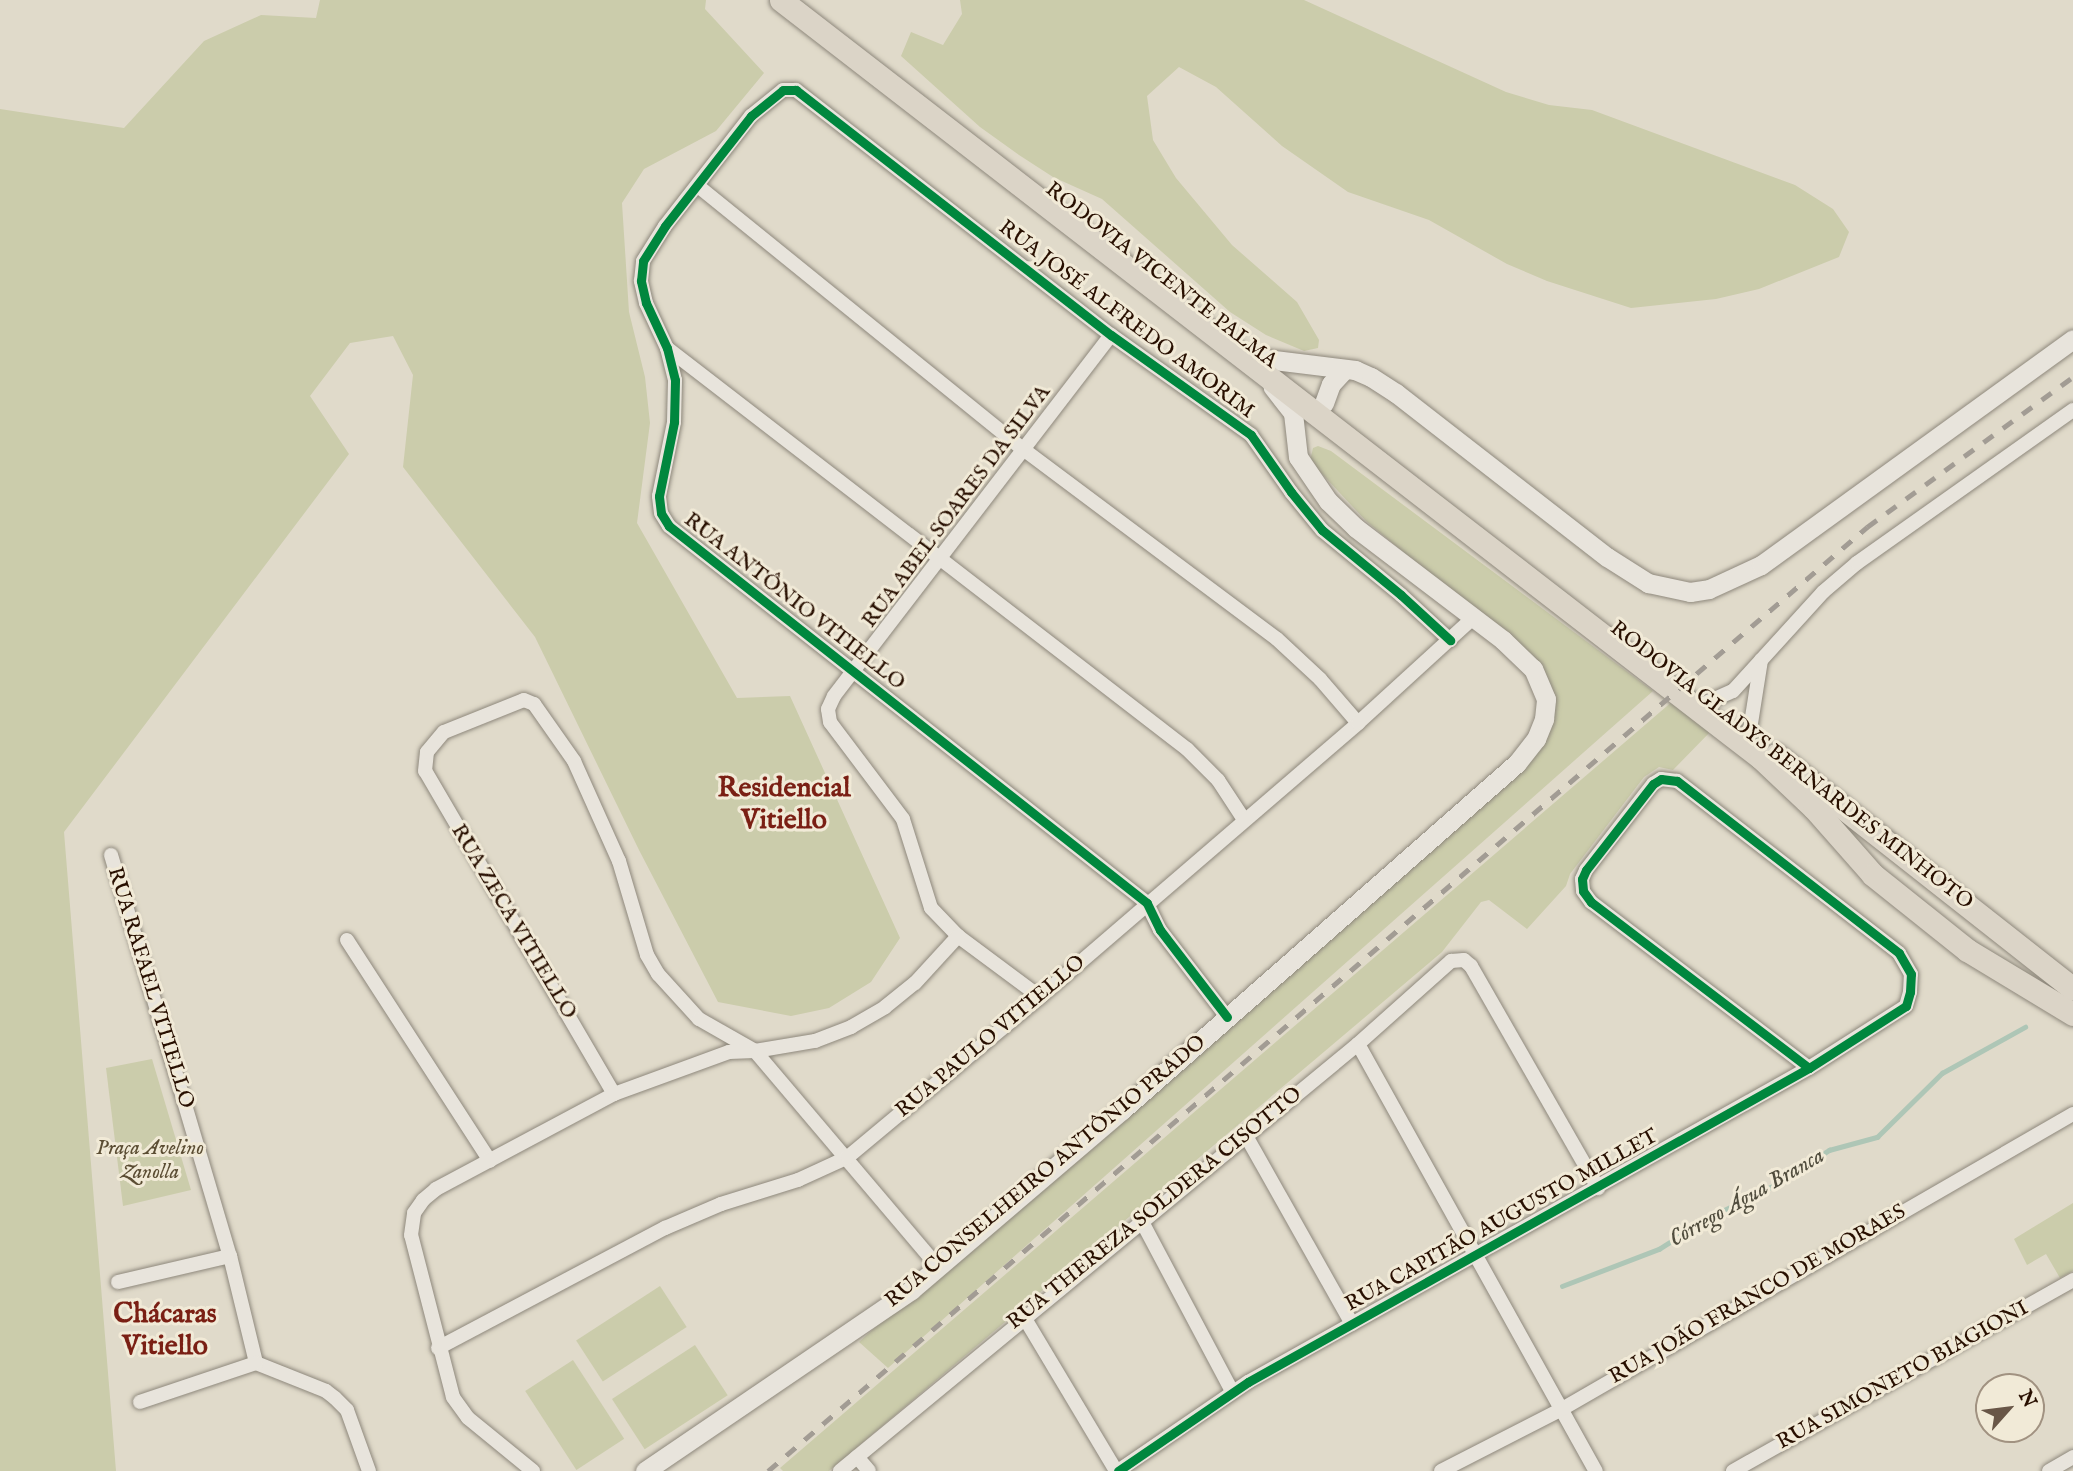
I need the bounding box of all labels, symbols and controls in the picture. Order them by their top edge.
street label: RODOVIA VICENTE PALMA [1040,178,1282,374]
street label: RUA JOSÉ ALFREDO AMORIM [993,216,1259,424]
street label: RUA ABEL SOARES DA SILVA [858,381,1056,633]
street label: RUA ANTÔNIO VITIELLO [679,508,909,696]
street label: RODOVIA GLADYS BERNARDES MINHOTO [1605,616,1977,916]
district label: Residencial Vitiello [717,772,851,838]
street label: RUA ZECA VITIELLO [445,820,581,1024]
street label: RUA RAFAEL VITIELLO [101,864,199,1112]
street label: RUA PAULO VITIELLO [891,950,1091,1124]
street label: RUA CONSELHEIRO ANTÔNIO PRADO [881,1030,1211,1314]
street label: RUA THEREZA SOLDERA CISOTTO [1003,1082,1307,1336]
street label: RUA CAPITÃO AUGUSTO MILLET [1341,1124,1663,1318]
park label: Praça Avelino Zanolla [96,1136,204,1186]
water label: Córrego Água Branca [1664,1142,1830,1254]
street label: RUA JOÃO FRANCO DE MORAES [1605,1200,1911,1390]
street label: RUA SIMONETO BIAGIONI [1773,1296,2033,1456]
district label: Chácaras Vitiello [113,1298,217,1364]
north arrow [1975,1373,2045,1443]

